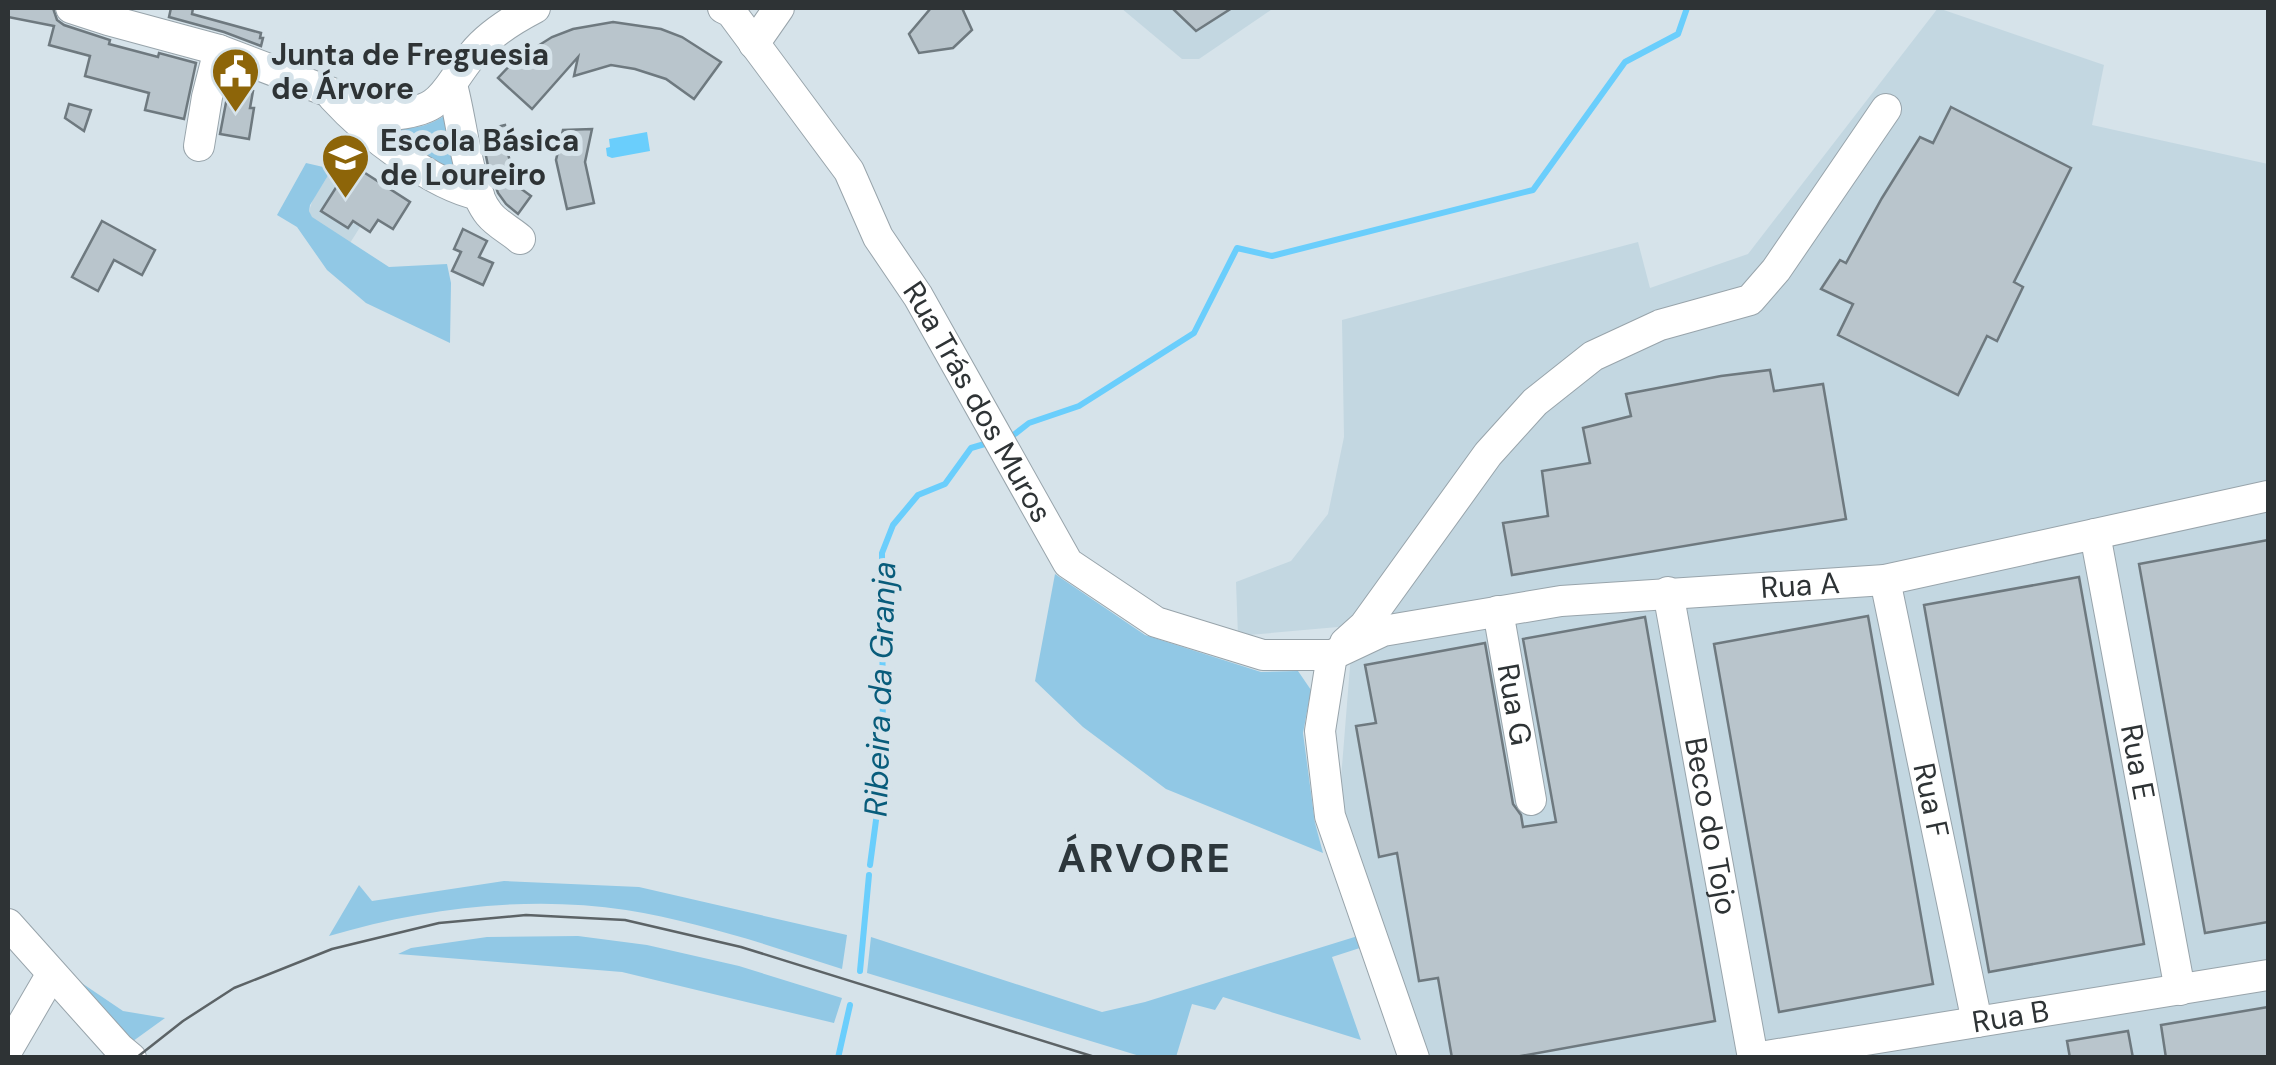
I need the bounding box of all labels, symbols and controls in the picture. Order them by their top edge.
place label: Junta de Freguesia de Árvore [271,35,549,108]
public building icon: Junta de Freguesia de Árvore [210,46,262,114]
place label: Escola Básica de Loureiro [380,121,579,194]
school or university icon: Escola Básica de Loureiro [319,132,371,200]
street label: Rua Trás dos Muros [895,274,1061,529]
water label: Ribeira da Granja [855,560,905,818]
street label: Rua A [1759,563,1841,607]
street label: Rua G [1489,661,1541,748]
street label: Rua E [2112,721,2164,803]
street label: Beco do Tojo [1676,734,1747,918]
street label: Rua F [1905,759,1958,841]
district label: ÁRVORE [1058,832,1232,884]
street label: Rua B [1969,991,2052,1041]

